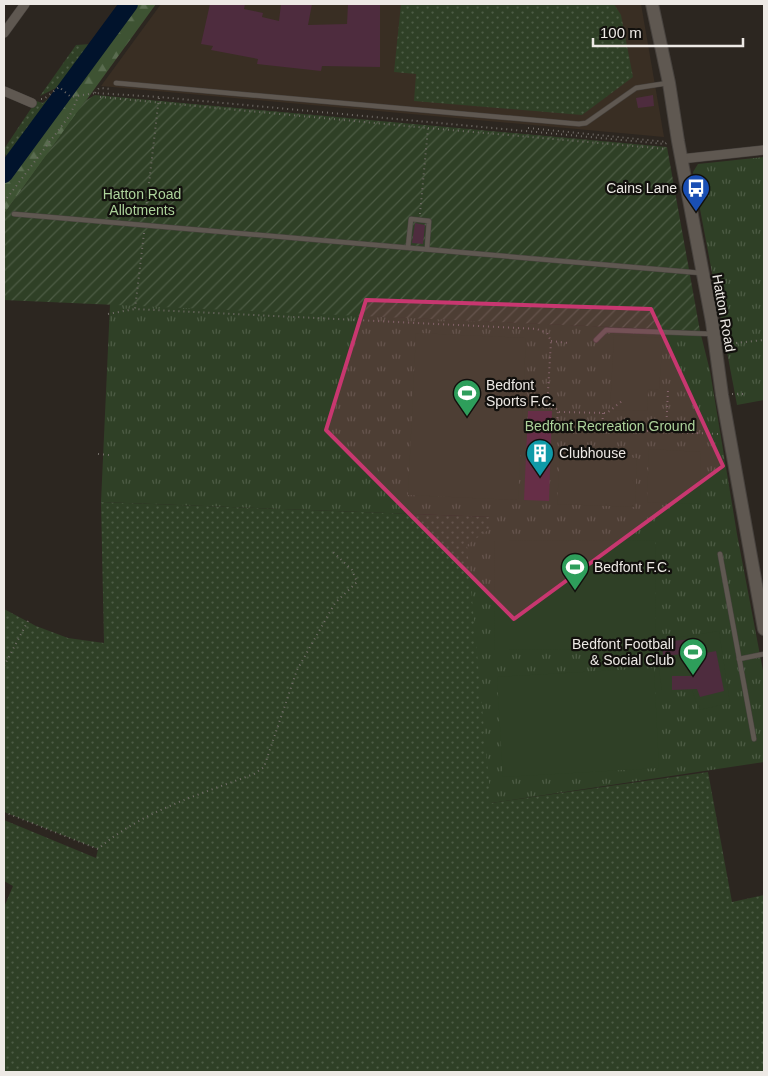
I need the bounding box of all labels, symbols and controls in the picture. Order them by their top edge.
scale bar [593,15,743,47]
text: 100 m [600,24,642,41]
bus stop icon: Cains Lane [681,173,711,212]
place label: Cains Lane [606,180,677,196]
park label: Hatton Road Allotments [103,186,181,218]
street label: Hatton Road [709,273,739,353]
place label: Bedfont Sports F.C. [486,377,555,409]
sports icon: Bedfont Sports F.C. [452,378,482,417]
park label: Bedfont Recreation Ground [525,418,695,434]
building icon: Clubhouse [525,438,555,477]
place label: Clubhouse [559,445,626,461]
sports icon: Bedfont F.C. [560,552,590,591]
place label: Bedfont F.C. [594,559,671,575]
place label: Bedfont Football & Social Club [572,636,674,668]
sports icon: Bedfont Football & Social Club [678,637,708,676]

